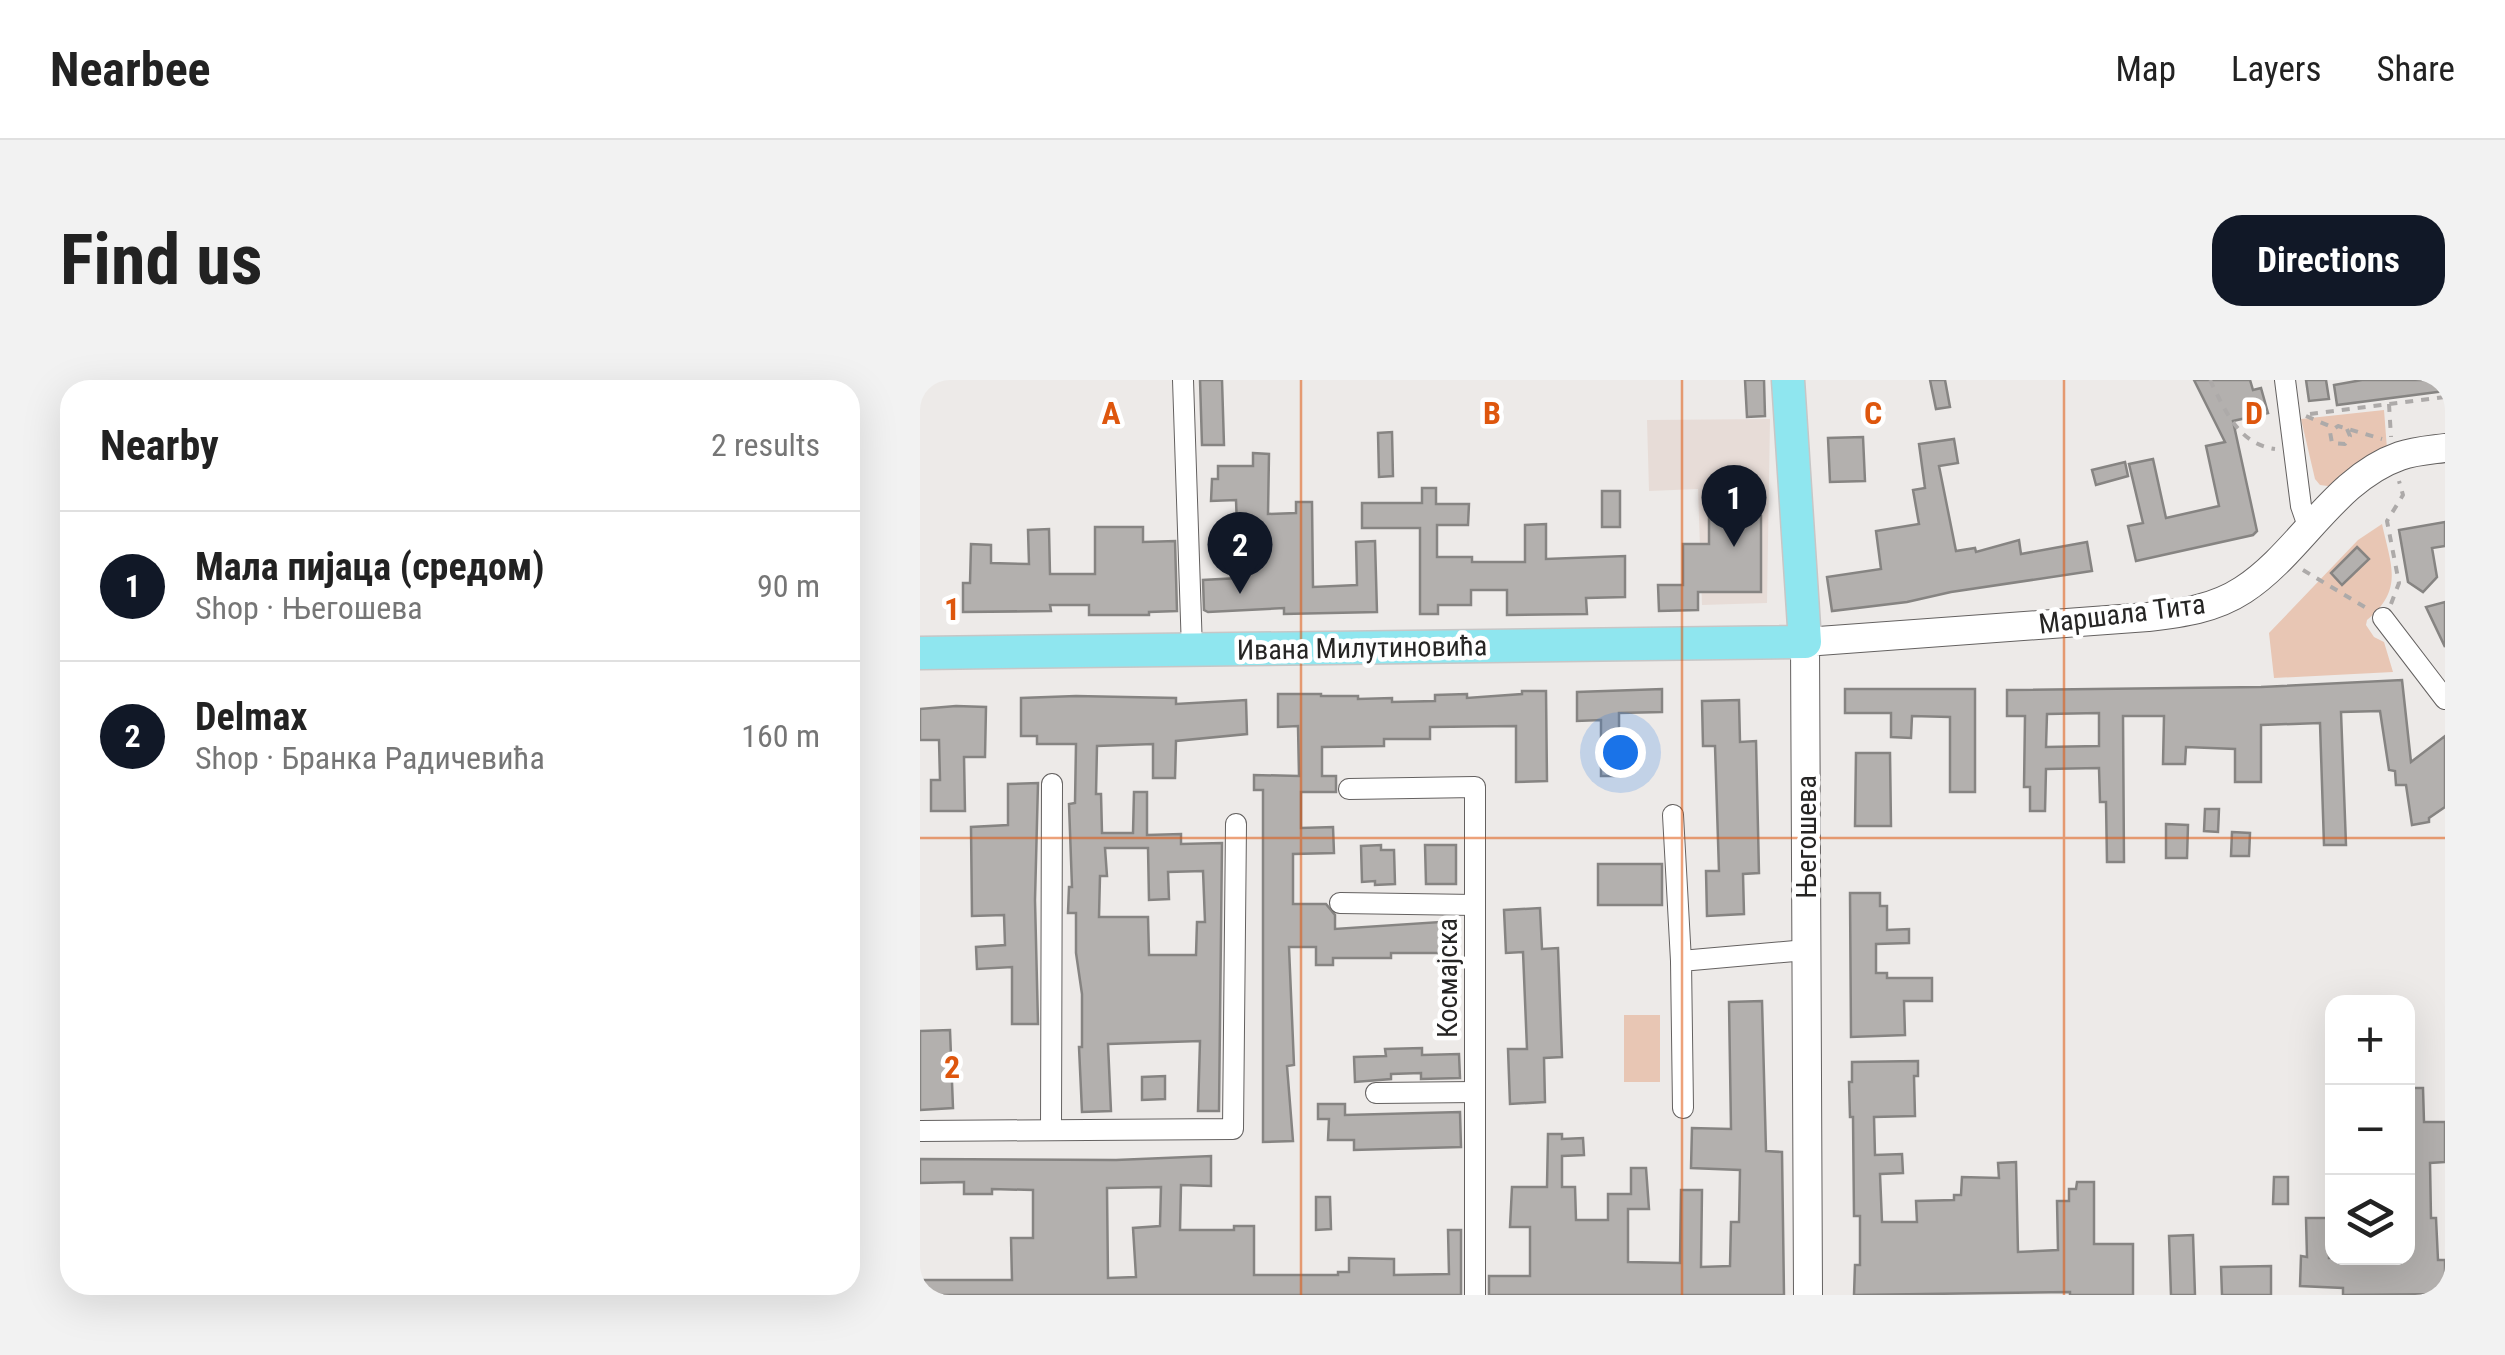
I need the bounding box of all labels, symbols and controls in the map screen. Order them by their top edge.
text: Nearbee [50,41,211,98]
text: Map [2115,49,2176,90]
text: Layers [2231,49,2321,90]
text: Share [2376,49,2455,90]
button: Directions [2212,215,2445,306]
text: Find us [60,219,262,301]
text: A [1101,394,1121,432]
text: B [1483,394,1501,432]
text: C [1864,394,1882,432]
text: D [2245,394,2263,432]
text: Nearby [100,421,219,470]
text: 2 results [711,426,820,464]
pin: 1 [1702,464,1766,547]
pin: 2 [1208,512,1272,594]
text: Мала пијаца (средом) [195,545,545,589]
text: 1 [124,567,141,605]
text: 90 m [757,567,820,605]
street label: Маршала Тита [2037,587,2207,641]
text: Shop · Његошева [195,589,423,627]
text: 1 [944,590,960,628]
street label: Ивана Милутиновића [1236,629,1488,667]
text: Delmax [195,695,308,739]
text: 2 [124,717,141,755]
text: 160 m [741,717,820,755]
your location [1595,727,1646,778]
text: Shop · Бранка Радичевића [195,739,545,777]
street label: Његошева [1790,775,1823,899]
street label: Космајска [1431,918,1464,1038]
map controls [2325,995,2415,1265]
button: + [2325,995,2415,1085]
text: 2 [944,1048,960,1086]
button: − [2325,1085,2415,1175]
button: layers [2325,1175,2415,1265]

